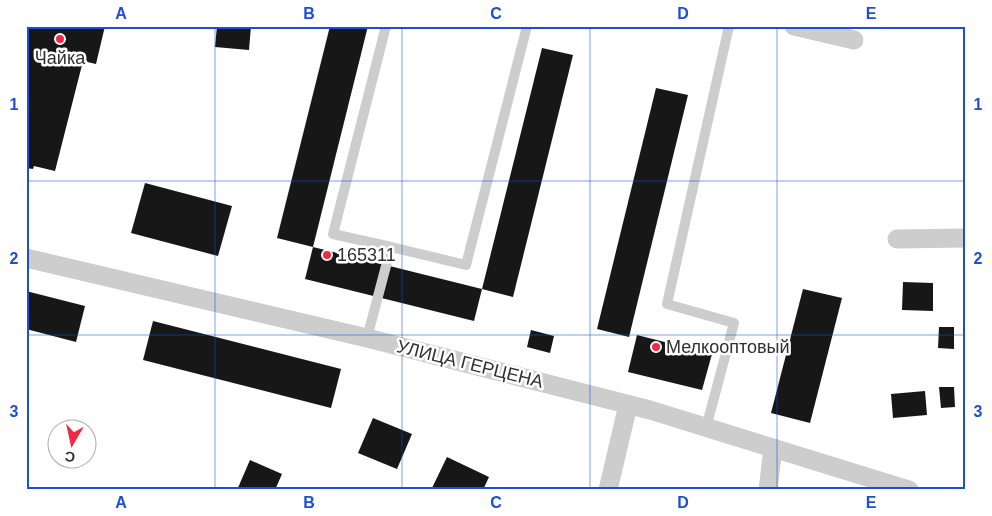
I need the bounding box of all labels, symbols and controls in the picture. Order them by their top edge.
text: A [115,5,127,22]
text: B [303,5,315,22]
text: C [490,5,502,22]
text: D [677,5,689,22]
text: E [866,5,877,22]
marker: Чайка [54,33,66,45]
place label: Чайка [35,48,86,68]
text: 1 [10,96,19,113]
text: 1 [974,96,983,113]
place label: 165311 [337,245,396,265]
marker: 165311 [321,249,333,261]
text: 2 [10,250,19,267]
text: 2 [974,250,983,267]
street label: УЛИЦА ГЕРЦЕНА [395,336,545,392]
place label: Мелкооптовый [666,337,790,357]
marker: Мелкооптовый [650,341,662,353]
text: 3 [10,403,19,420]
text: 3 [974,403,983,420]
north arrow [48,418,98,468]
text: С [64,448,76,466]
text: A [115,494,127,511]
text: B [303,494,315,511]
text: C [490,494,502,511]
text: D [677,494,689,511]
text: E [866,494,877,511]

